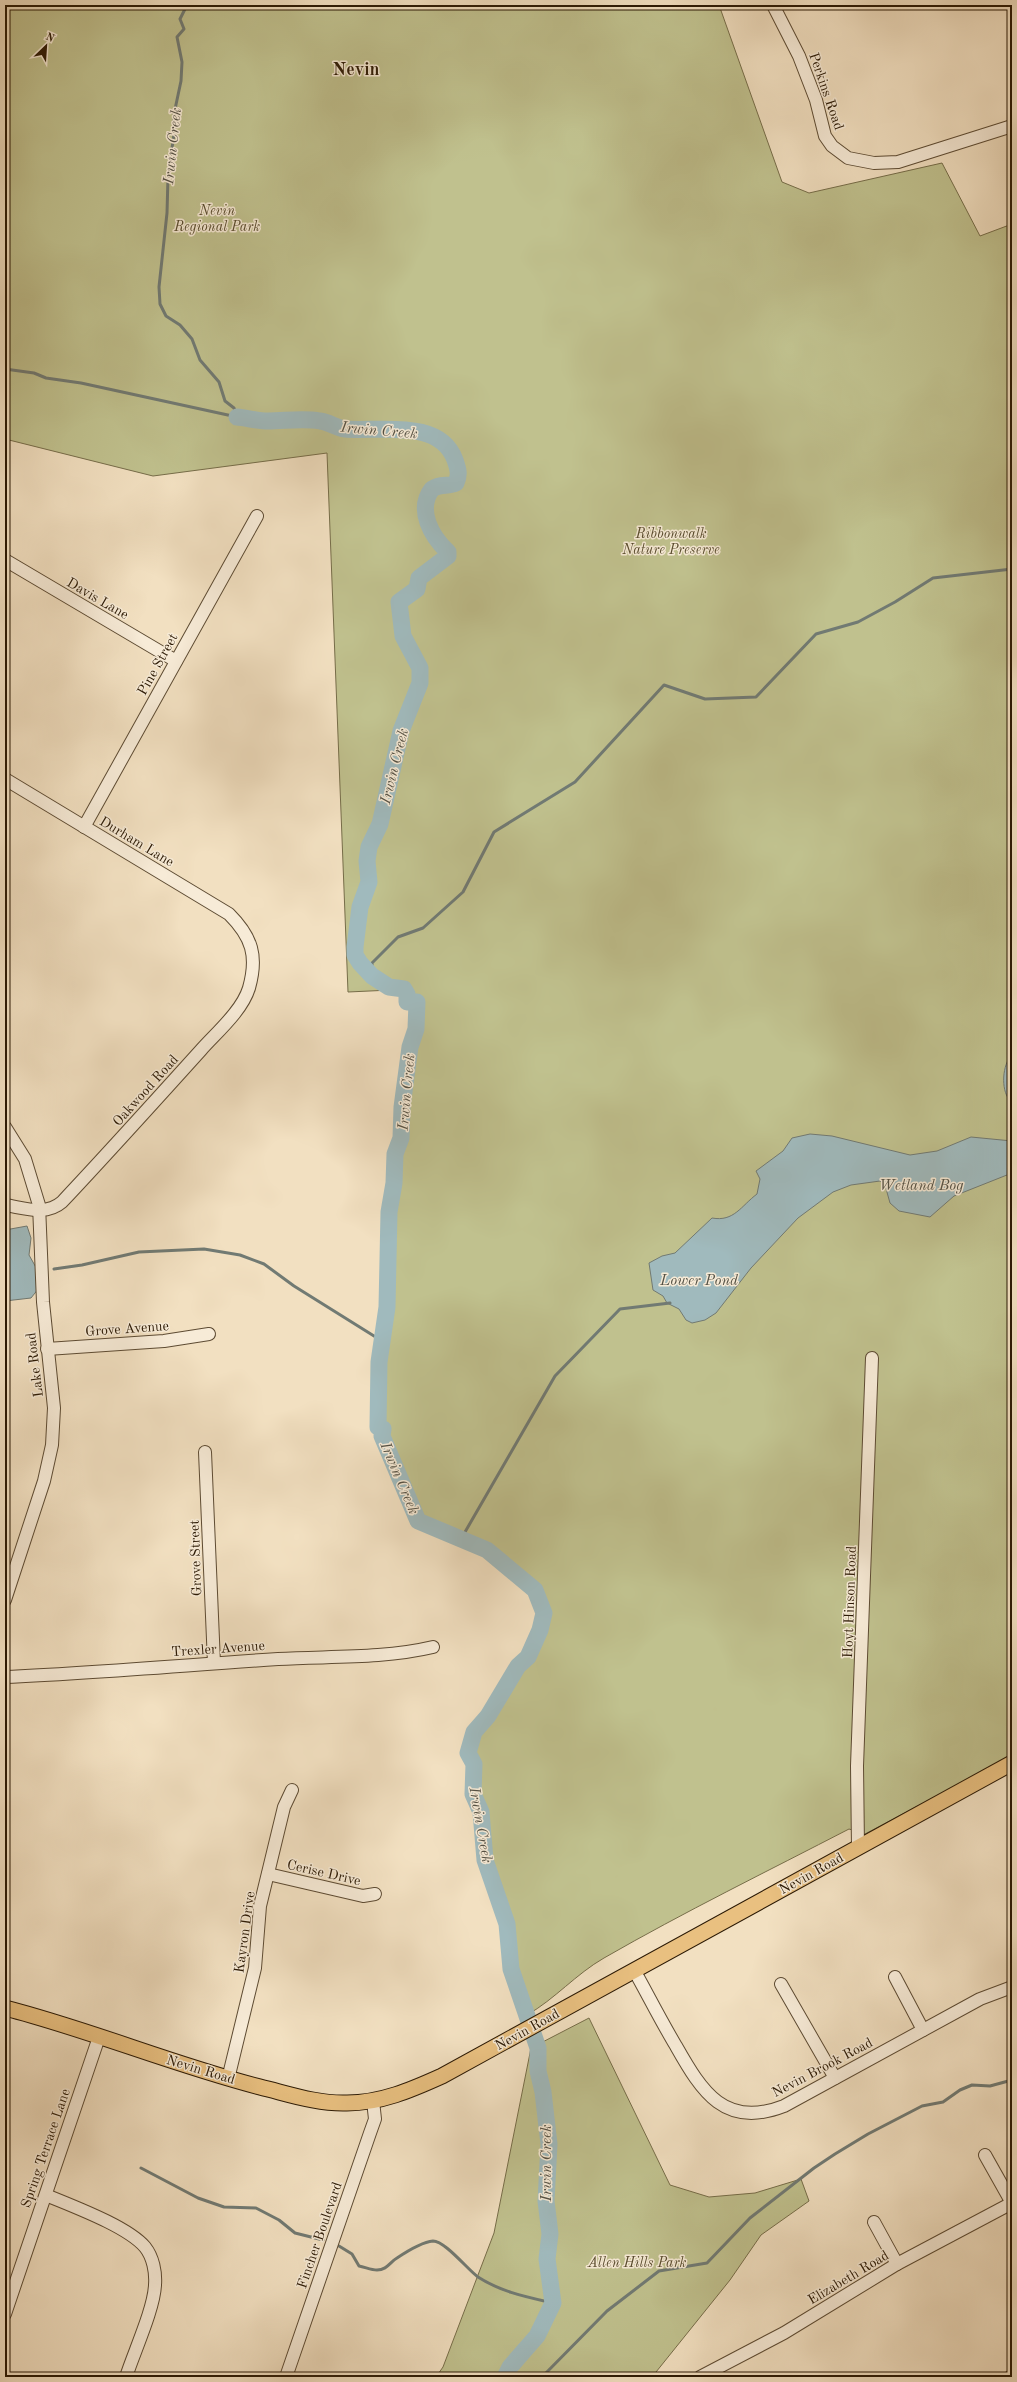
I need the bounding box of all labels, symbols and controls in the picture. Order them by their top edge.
north arrow [26,26,66,66]
text: N [43,32,56,45]
street label: Perkins Road [806,51,846,132]
district label: Nevin [332,61,380,79]
water label: Irwin Creek [162,107,185,186]
park label: Nevin Regional Park [173,204,260,235]
water label: Irwin Creek [339,421,418,442]
park label: Ribbonwalk Nature Preserve [621,527,720,557]
street label: Davis Lane [64,576,131,622]
street label: Pine Street [135,631,181,698]
water label: Irwin Creek [379,727,412,807]
street label: Durham Lane [97,814,176,869]
street label: Oakwood Road [110,1052,181,1129]
water label: Irwin Creek [397,1053,418,1132]
water label: Wetland Bog [879,1179,963,1194]
water label: Lower Pond [659,1274,739,1289]
street label: Grove Avenue [85,1319,169,1339]
street label: Lake Road [24,1332,46,1398]
water label: Irwin Creek [376,1439,421,1517]
street label: Grove Street [188,1519,204,1596]
street label: Hoyt Hinson Road [841,1546,859,1658]
street label: Trexler Avenue [171,1639,265,1659]
water label: Irwin Creek [465,1785,494,1865]
street label: Nevin Road [777,1851,846,1897]
street label: Cerise Drive [285,1858,362,1888]
street label: Kayron Drive [232,1890,258,1974]
street label: Nevin Road [493,2007,562,2053]
street label: Nevin Brook Road [770,2036,875,2100]
street label: Nevin Road [165,2053,237,2087]
street label: Spring Terrace Lane [19,2087,73,2210]
water label: Irwin Creek [540,2124,555,2203]
street label: Fincher Boulevard [295,2180,345,2290]
street label: Elizabeth Road [806,2248,891,2307]
park label: Allen Hills Park [587,2256,686,2270]

